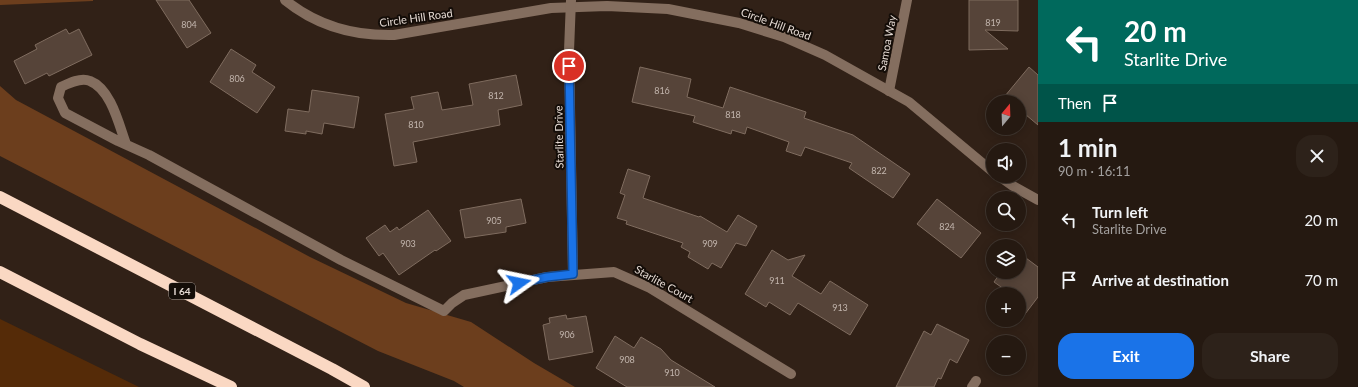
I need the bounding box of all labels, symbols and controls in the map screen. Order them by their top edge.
street label: Circle Hill Road [739,5,813,42]
street label: Circle Hill Road [379,6,453,29]
street label: Samoa Way [875,14,898,72]
text: 20 m [1124,14,1187,48]
icon: left [1058,16,1110,68]
house number: 819 [985,17,1001,28]
house number: 804 [181,19,197,30]
text: Starlite Drive [1124,48,1227,70]
pin [552,49,586,83]
icon: arrive [558,55,580,77]
house number: 806 [229,73,245,84]
house number: 816 [654,85,670,96]
house number: 812 [488,90,504,101]
icon: arrive [1099,92,1121,114]
text: Then [1058,94,1091,112]
north arrow [986,95,1026,135]
map controls [986,95,1026,375]
street label: Starlite Drive [551,105,566,169]
house number: 818 [725,109,741,120]
house number: 810 [408,119,424,130]
text: 1 min [1058,133,1118,162]
button: close [1296,135,1338,177]
button: sound [986,143,1026,183]
text: 90 m · 16:11 [1058,163,1131,179]
house number: 822 [871,165,887,176]
button: search [986,191,1026,231]
text: Turn left [1092,203,1148,221]
icon: left [1058,209,1080,231]
text: 20 m [1304,211,1338,229]
house number: 905 [486,215,502,226]
house number: 824 [939,221,955,232]
text: Starlite Drive [1092,221,1167,237]
house number: 903 [400,238,416,249]
house number: 909 [702,238,718,249]
button: layers [986,239,1026,279]
position arrow [498,262,540,304]
street label: Starlite Court [633,262,696,305]
icon: arrive [1058,269,1080,291]
text: Arrive at destination [1092,271,1229,289]
text: 70 m [1304,271,1338,289]
house number: 911 [769,275,785,286]
road number: I 64 [169,283,195,299]
button: + [986,287,1026,327]
house number: 913 [832,302,848,313]
house number: 906 [559,329,575,340]
button: Exit [1058,333,1194,379]
button: Share [1202,333,1338,379]
button: − [986,335,1026,375]
house number: 908 [619,354,635,365]
house number: 910 [664,367,680,378]

